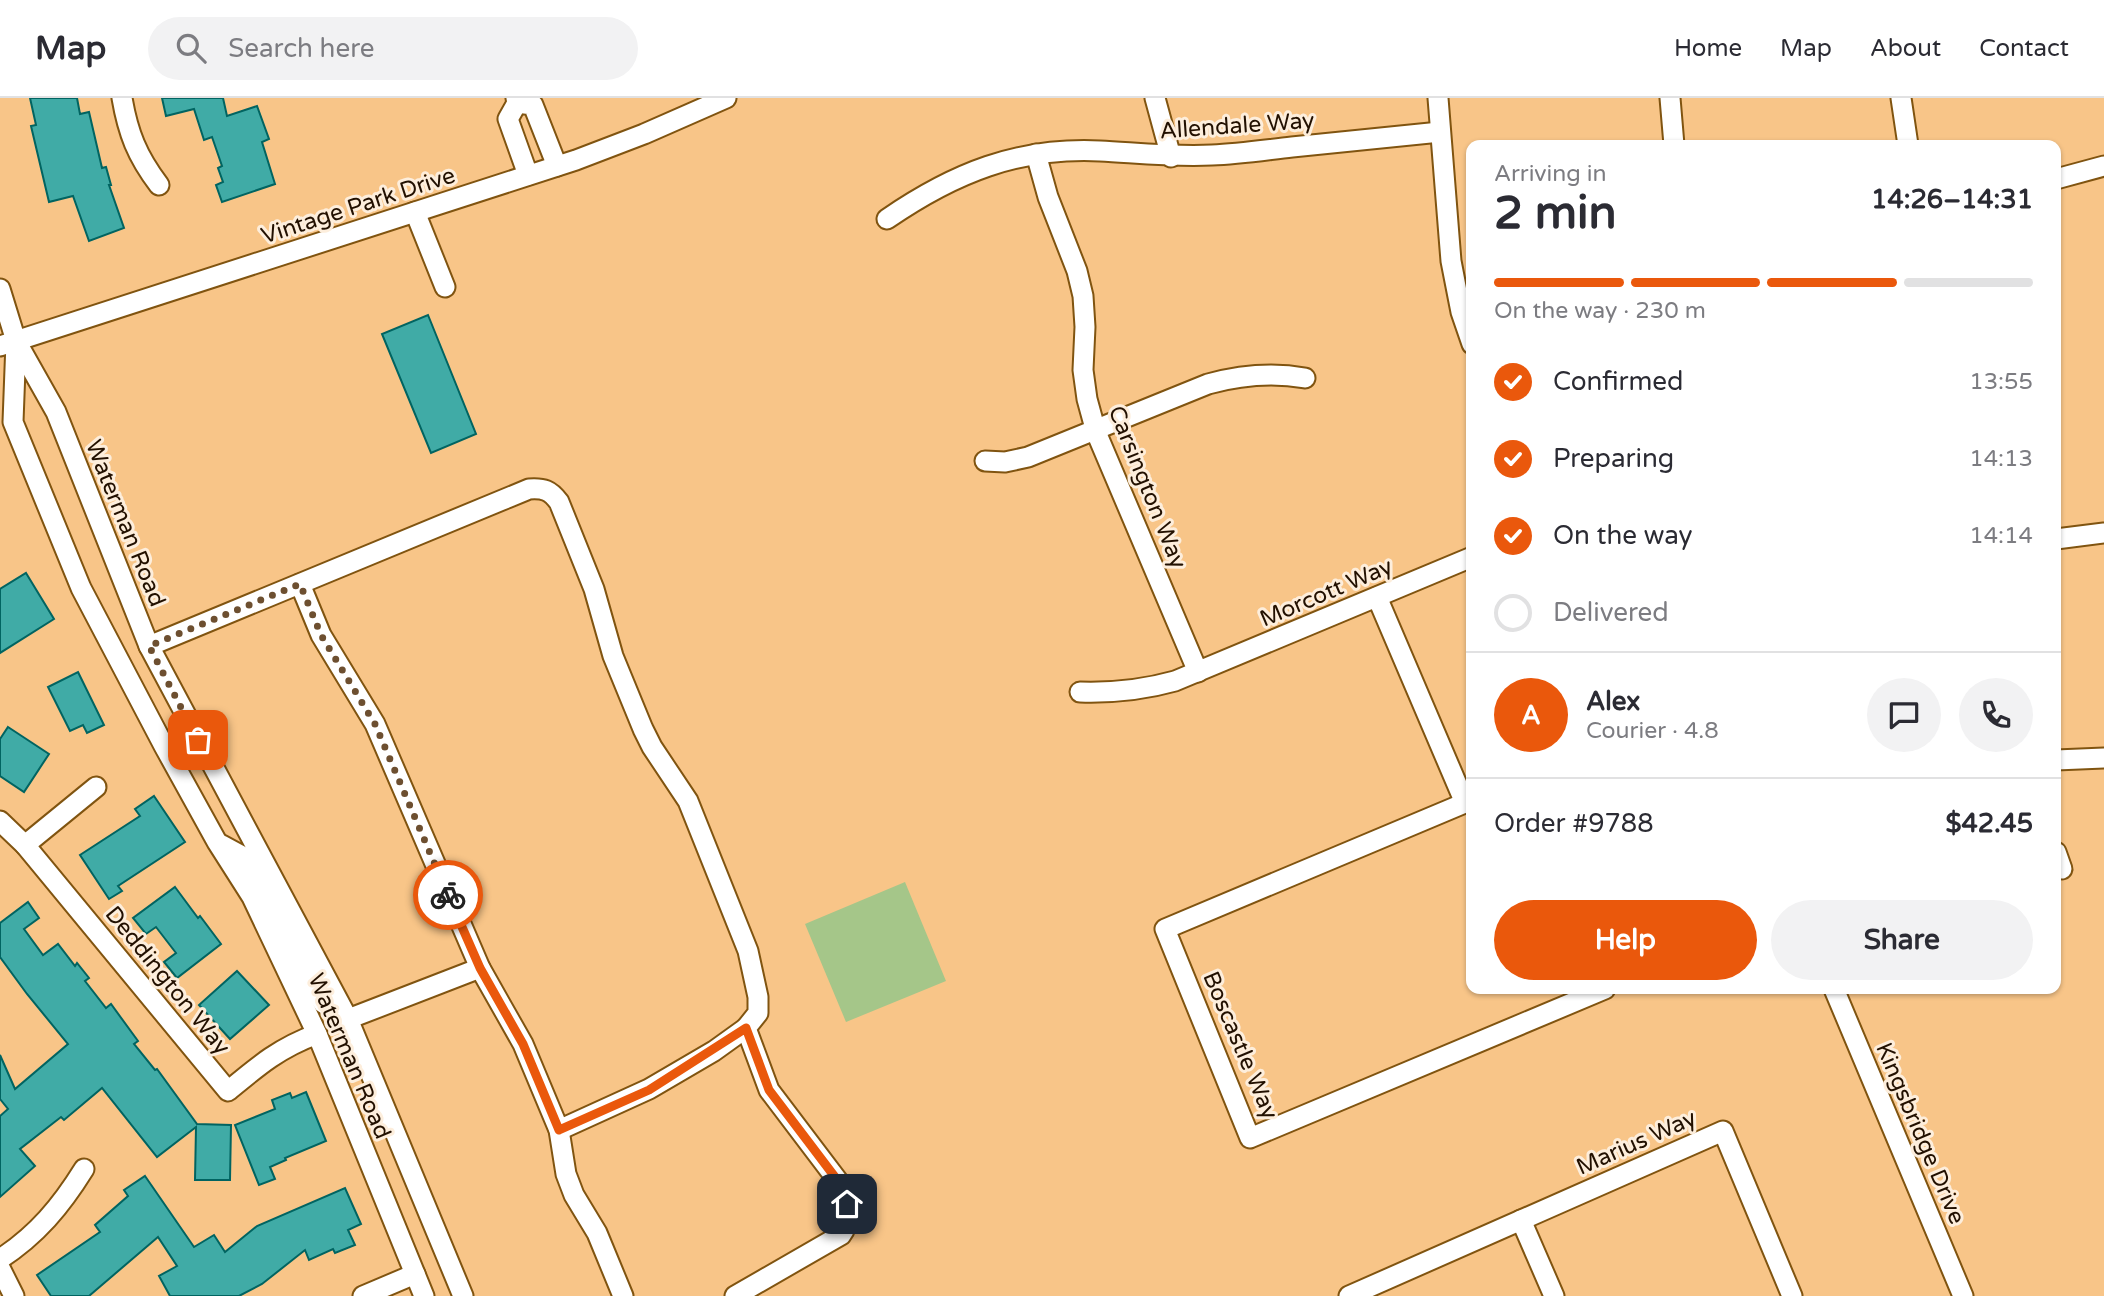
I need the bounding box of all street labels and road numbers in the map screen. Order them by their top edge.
street label: Allendale Way [1159,107,1315,145]
street label: Vintage Park Drive [258,161,459,251]
street label: Carsington Way [1102,402,1192,573]
street label: Waterman Road [79,436,171,611]
street label: Morcott Way [1256,552,1397,633]
street label: Deddington Way [99,901,236,1061]
street label: Boscastle Way [1196,967,1284,1124]
street label: Waterman Road [302,969,397,1143]
street label: Kingsbridge Drive [1869,1038,1971,1228]
street label: Marius Way [1572,1104,1701,1182]

